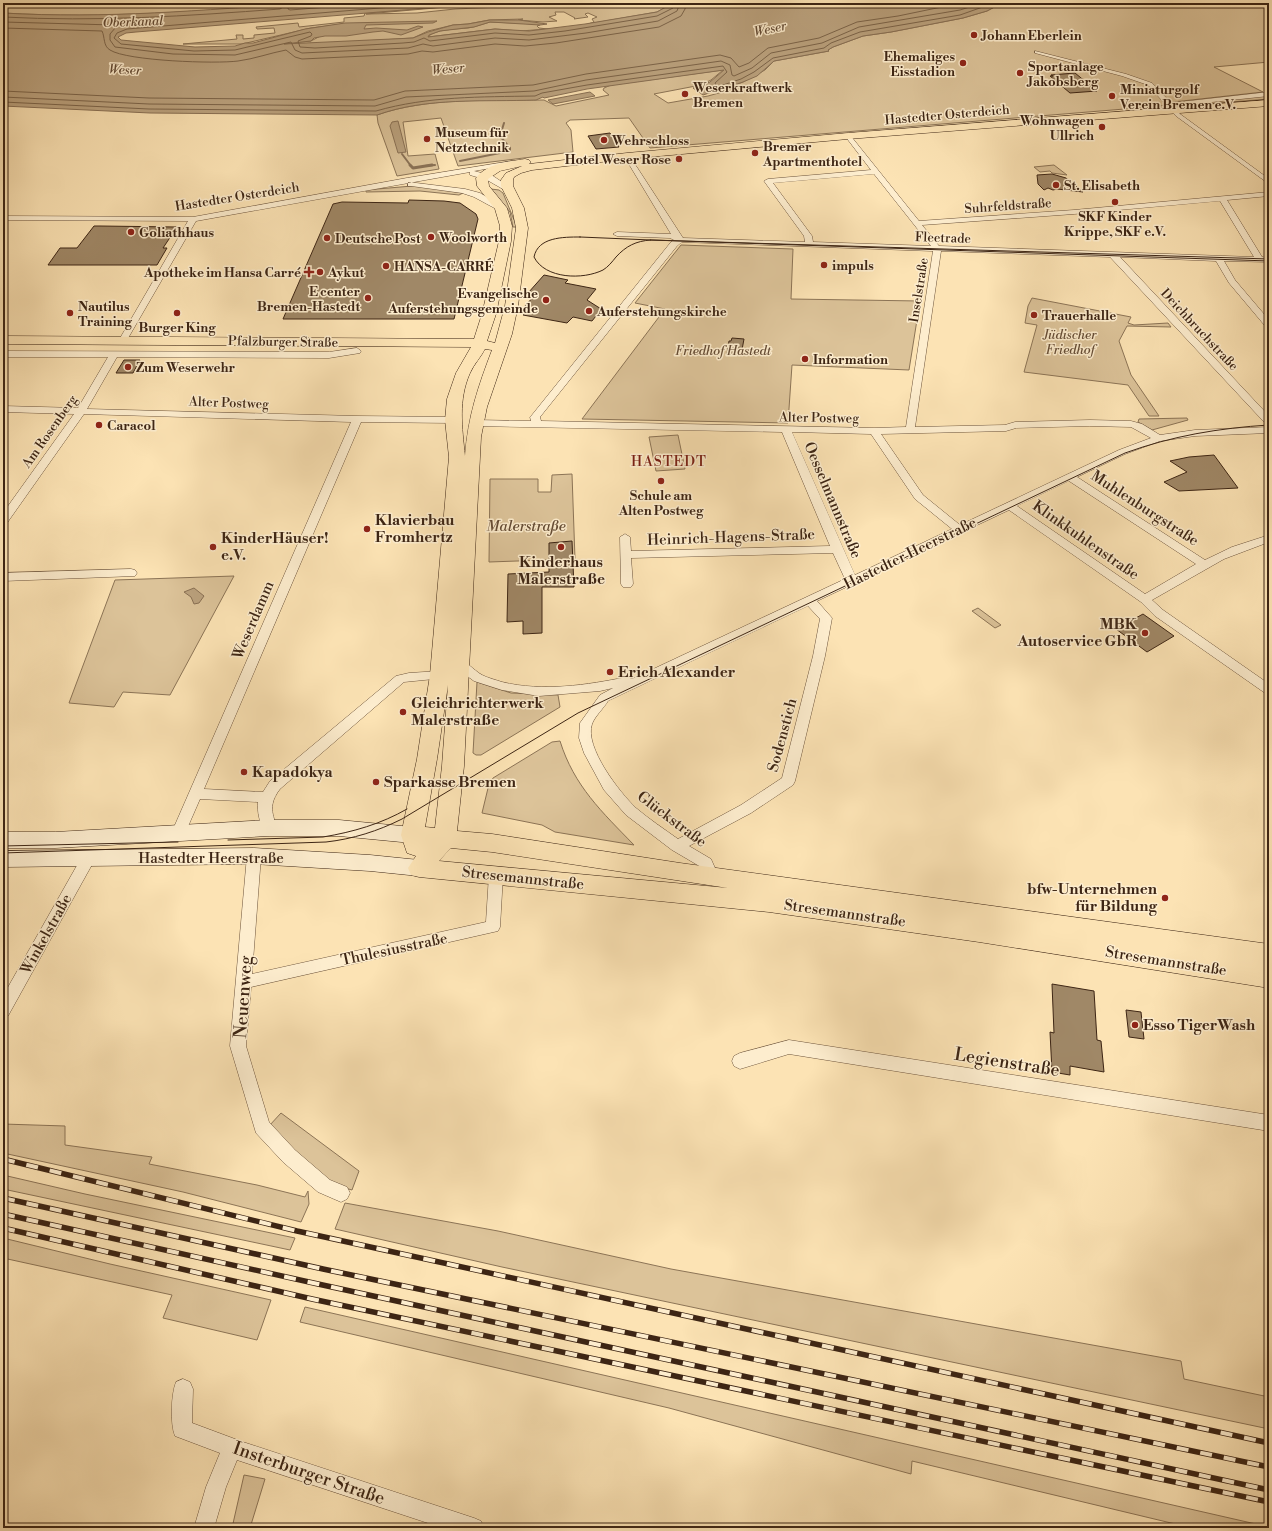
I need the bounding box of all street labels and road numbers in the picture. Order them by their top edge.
street label: Hastedter Osterdeich [884,102,1011,128]
street label: Hastedter Osterdeich [174,179,301,215]
street label: Suhrfeldstraße [964,195,1053,217]
street label: Fleetrade [915,229,972,247]
street label: Inselstraße [906,256,932,324]
street label: Deichbruchstraße [1157,285,1242,374]
street label: Pfalzburger Straße [228,333,339,351]
street label: Am Rosenberg [18,392,81,472]
street label: Alter Postweg [188,394,269,412]
street label: Alter Postweg [778,409,859,427]
street label: Oesselmannstraße [799,439,866,561]
street label: Muhlenburgstraße [1087,466,1202,550]
street label: Klinkkuhlenstraße [1029,497,1143,584]
street label: Hastedter Heerstraße [841,513,980,594]
street label: Heinrich-Hagens-Straße [647,525,815,550]
street label: Weserdamm [228,578,278,663]
street label: Sodenstich [764,696,801,774]
street label: Glückstraße [633,787,710,852]
street label: Hastedter Heerstraße [138,849,284,868]
street label: Stresemannstraße [461,863,585,894]
street label: Winkelstraße [16,891,76,979]
street label: Stresemannstraße [783,896,907,931]
street label: Thulesiusstraße [339,929,449,970]
street label: Stresemannstraße [1104,943,1228,980]
street label: Neuenweg [229,954,258,1039]
street label: Legienstraße [953,1043,1061,1082]
street label: Insterburger Straße [230,1437,388,1510]

